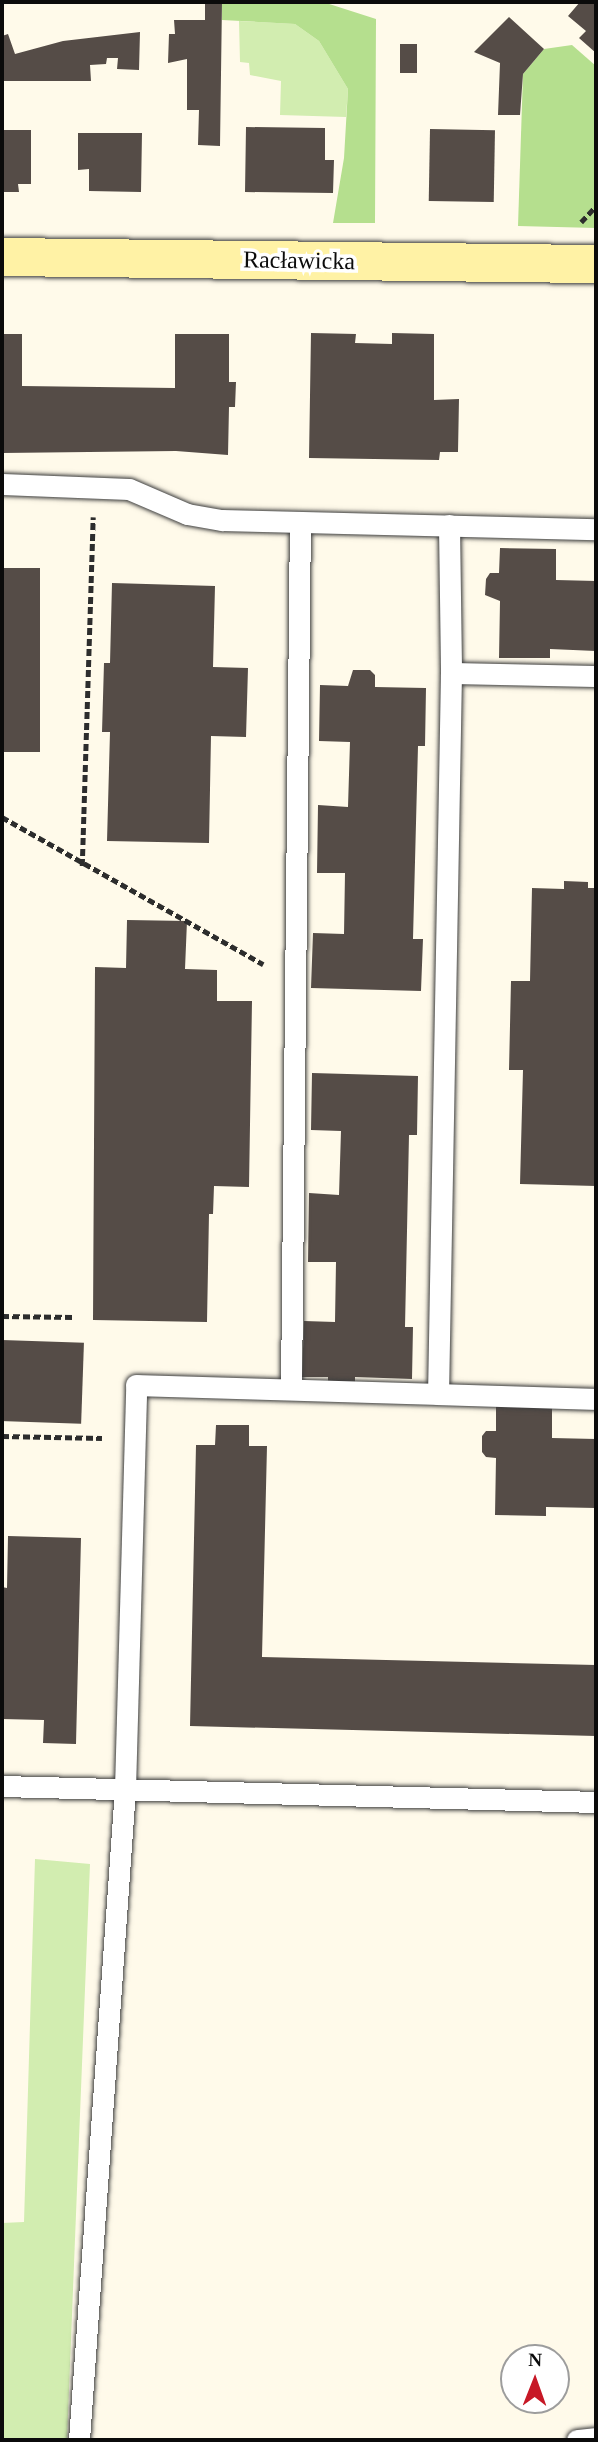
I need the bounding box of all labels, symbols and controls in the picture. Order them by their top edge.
street label: Racławicka [243,246,355,276]
north arrow [500,2344,570,2414]
text: N [528,2349,542,2370]

